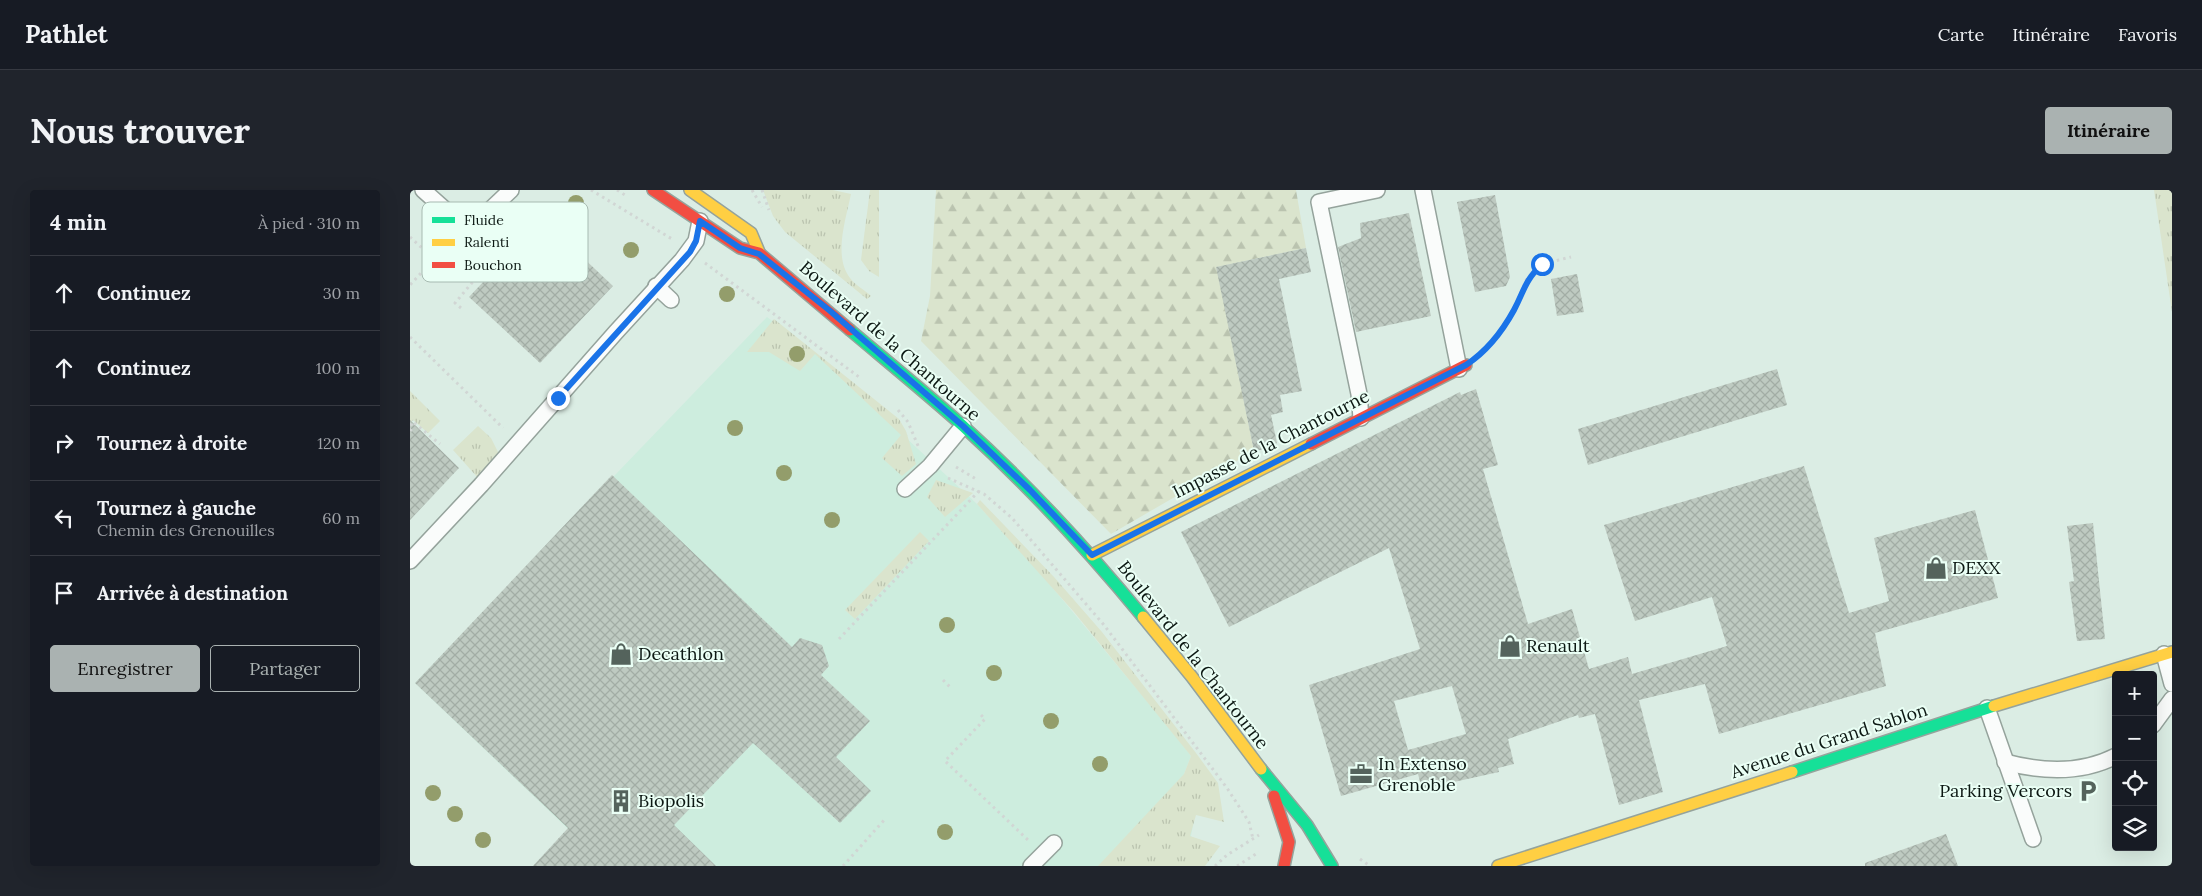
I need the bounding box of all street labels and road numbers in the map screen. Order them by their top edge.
street label: Boulevard de la Chantourne [795,256,986,426]
street label: Impasse de la Chantourne [1169,384,1373,503]
street label: Boulevard de la Chantourne [1113,556,1274,754]
street label: Avenue du Grand Sablon [1727,698,1930,784]

